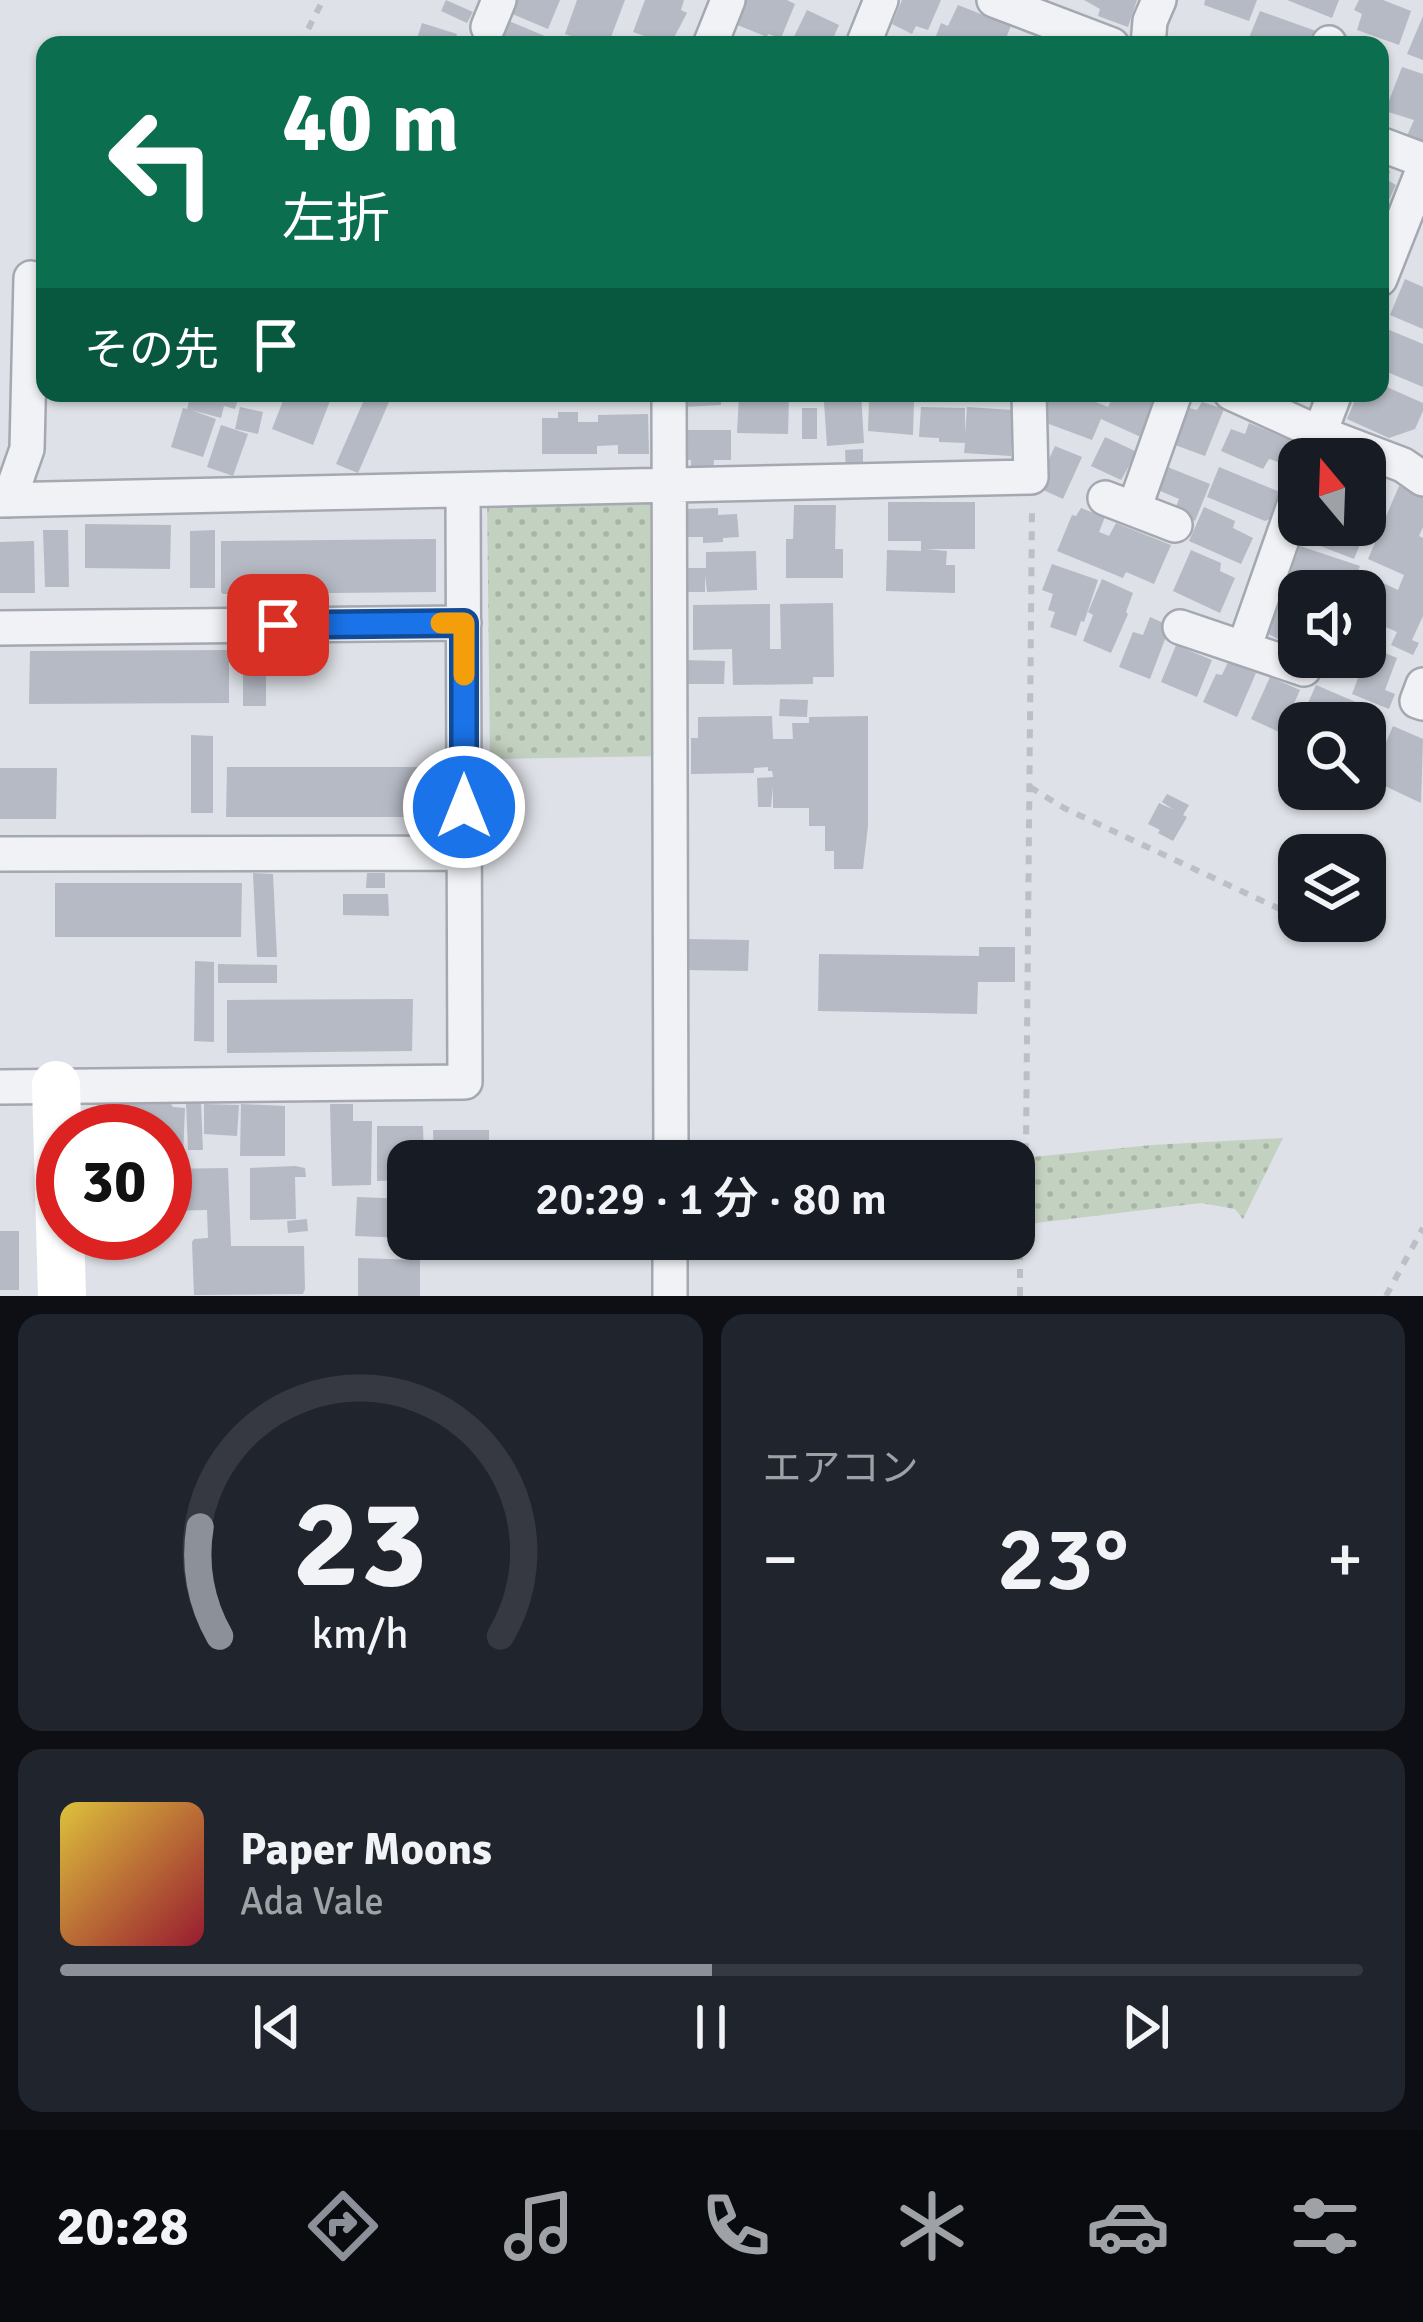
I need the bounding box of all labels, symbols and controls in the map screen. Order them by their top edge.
text: 40 m [282,71,459,175]
icon: left [84,84,240,240]
text: 左折 [282,186,390,253]
icon: arrive [243,312,309,378]
text: その先 [84,323,219,378]
north arrow [1278,438,1386,546]
map controls [1278,438,1386,942]
button: sound [1278,570,1386,678]
pin [227,574,329,676]
icon: arrive [245,592,311,658]
button: search [1278,702,1386,810]
position arrow [401,744,527,870]
button: layers [1278,834,1386,942]
speed limit sign: 30 [36,1104,192,1260]
text: 20:29 · 1 分 · 80 m [535,1172,887,1227]
text: エアコン [763,1444,919,1492]
text: 23 [293,1468,428,1621]
text: 23° [997,1504,1129,1615]
text: − [763,1519,798,1600]
text: + [1327,1519,1363,1600]
text: km/h [312,1607,409,1660]
text: Paper Moons [240,1822,492,1877]
text: Ada Vale [240,1877,384,1925]
icon: previous [244,1994,310,2060]
icon: pause [678,1994,744,2060]
icon: next [1113,1994,1179,2060]
icon: directions [301,2184,385,2268]
icon: music [497,2184,581,2268]
icon: phone [694,2184,778,2268]
icon: climate [890,2184,974,2268]
icon: car [1086,2184,1170,2268]
icon: filters [1283,2184,1367,2268]
text: 20:28 [56,2193,189,2260]

